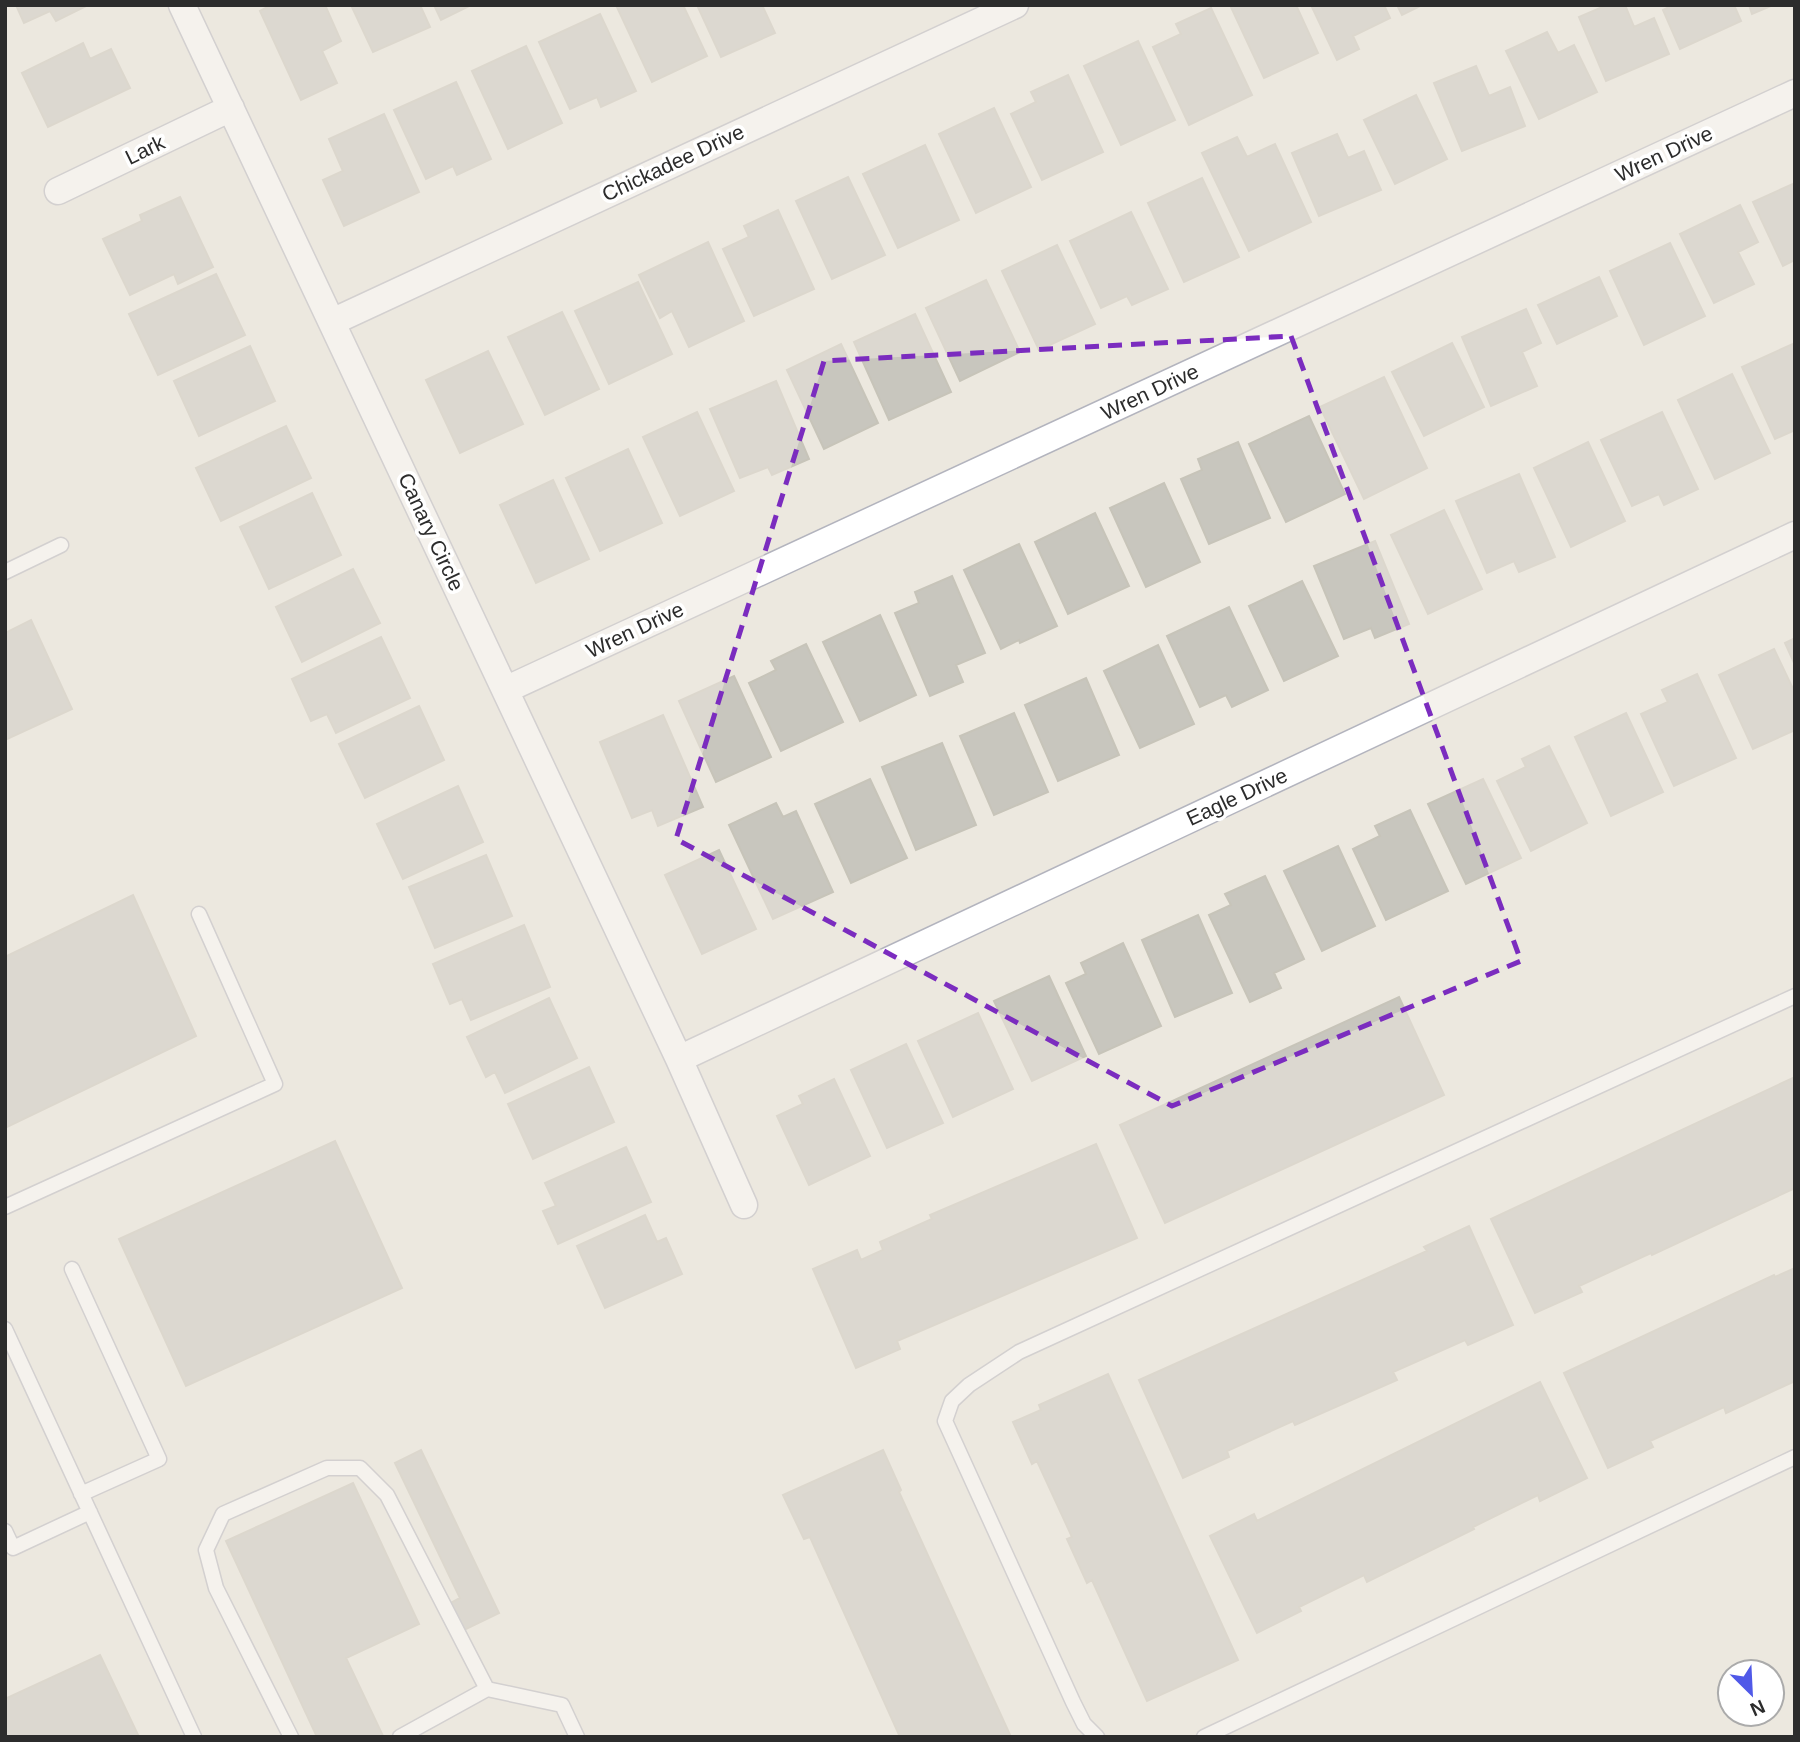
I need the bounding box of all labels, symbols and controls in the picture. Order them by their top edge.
street label: Chickadee Drive [598,120,747,206]
street label: Wren Drive [1612,121,1716,186]
street label: Lark [121,130,169,169]
street label: Wren Drive [1098,359,1202,424]
street label: Canary Circle [394,469,469,594]
street label: Wren Drive [583,597,687,662]
street label: Eagle Drive [1183,763,1291,830]
north arrow [1716,1658,1786,1728]
text: N [1747,1696,1768,1720]

